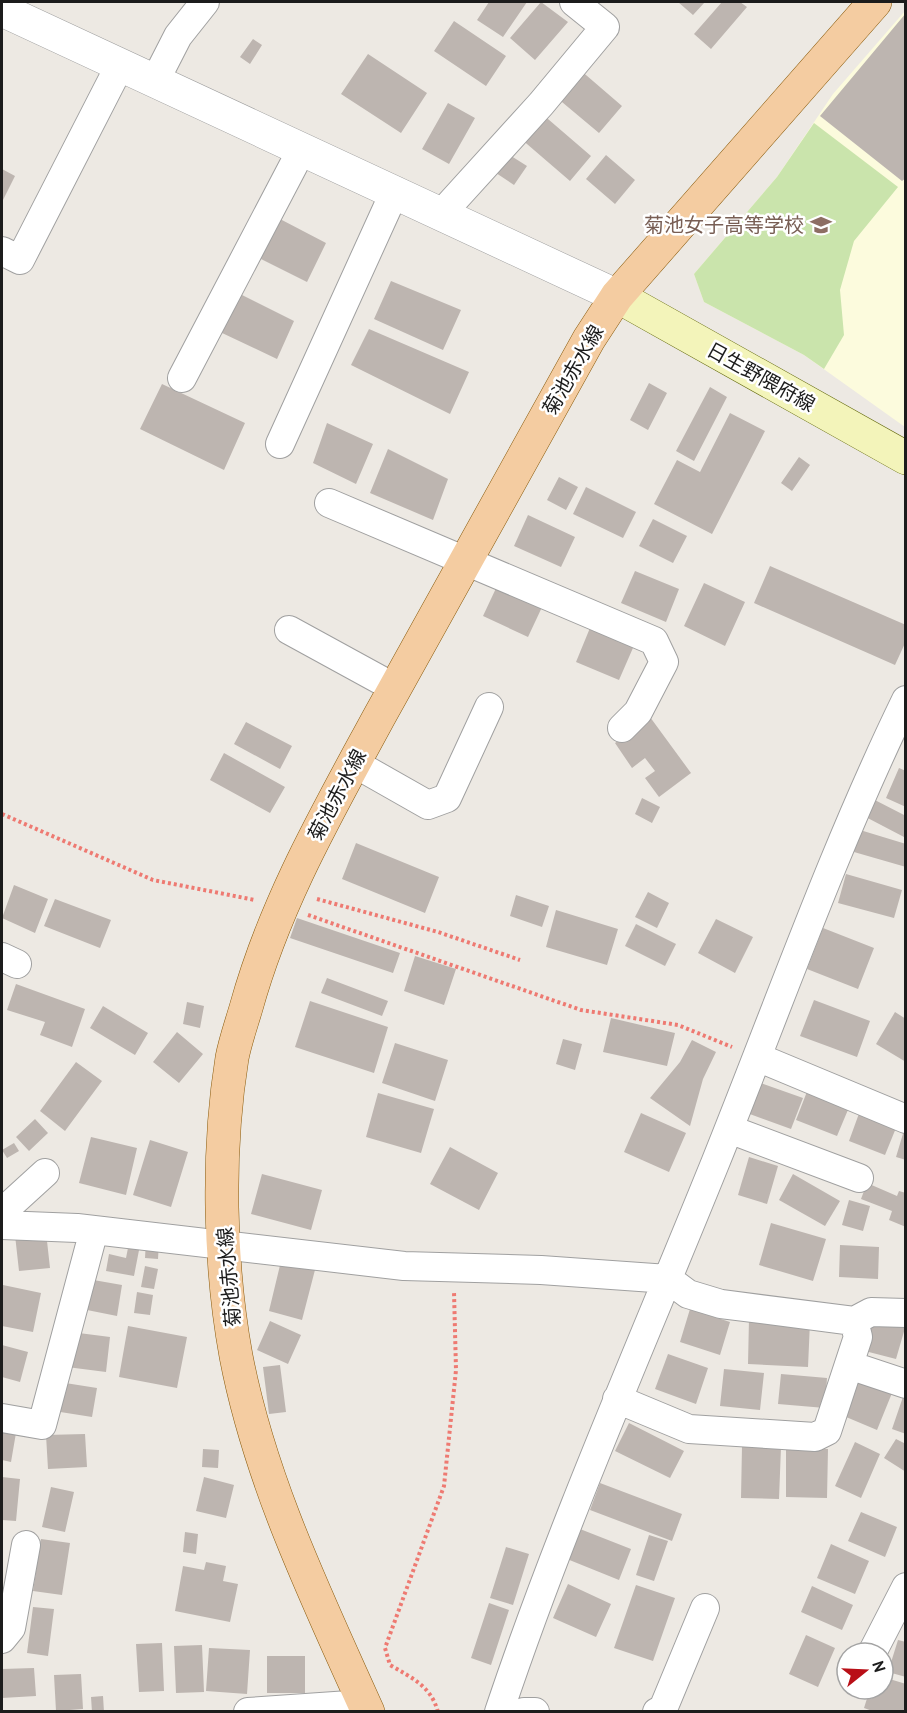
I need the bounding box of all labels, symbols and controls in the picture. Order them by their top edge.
place label: 菊池女子高等学校 [644,212,804,238]
school or university icon: 菊池女子高等学校 [809,213,833,237]
street label: 菊池赤水線 [537,320,609,420]
street label: 日生野隈府線 [702,337,820,417]
street label: 菊池赤水線 [302,745,372,845]
street label: 菊池赤水線 [212,1226,246,1328]
north arrow [835,1641,895,1701]
text: N [868,1658,890,1674]

